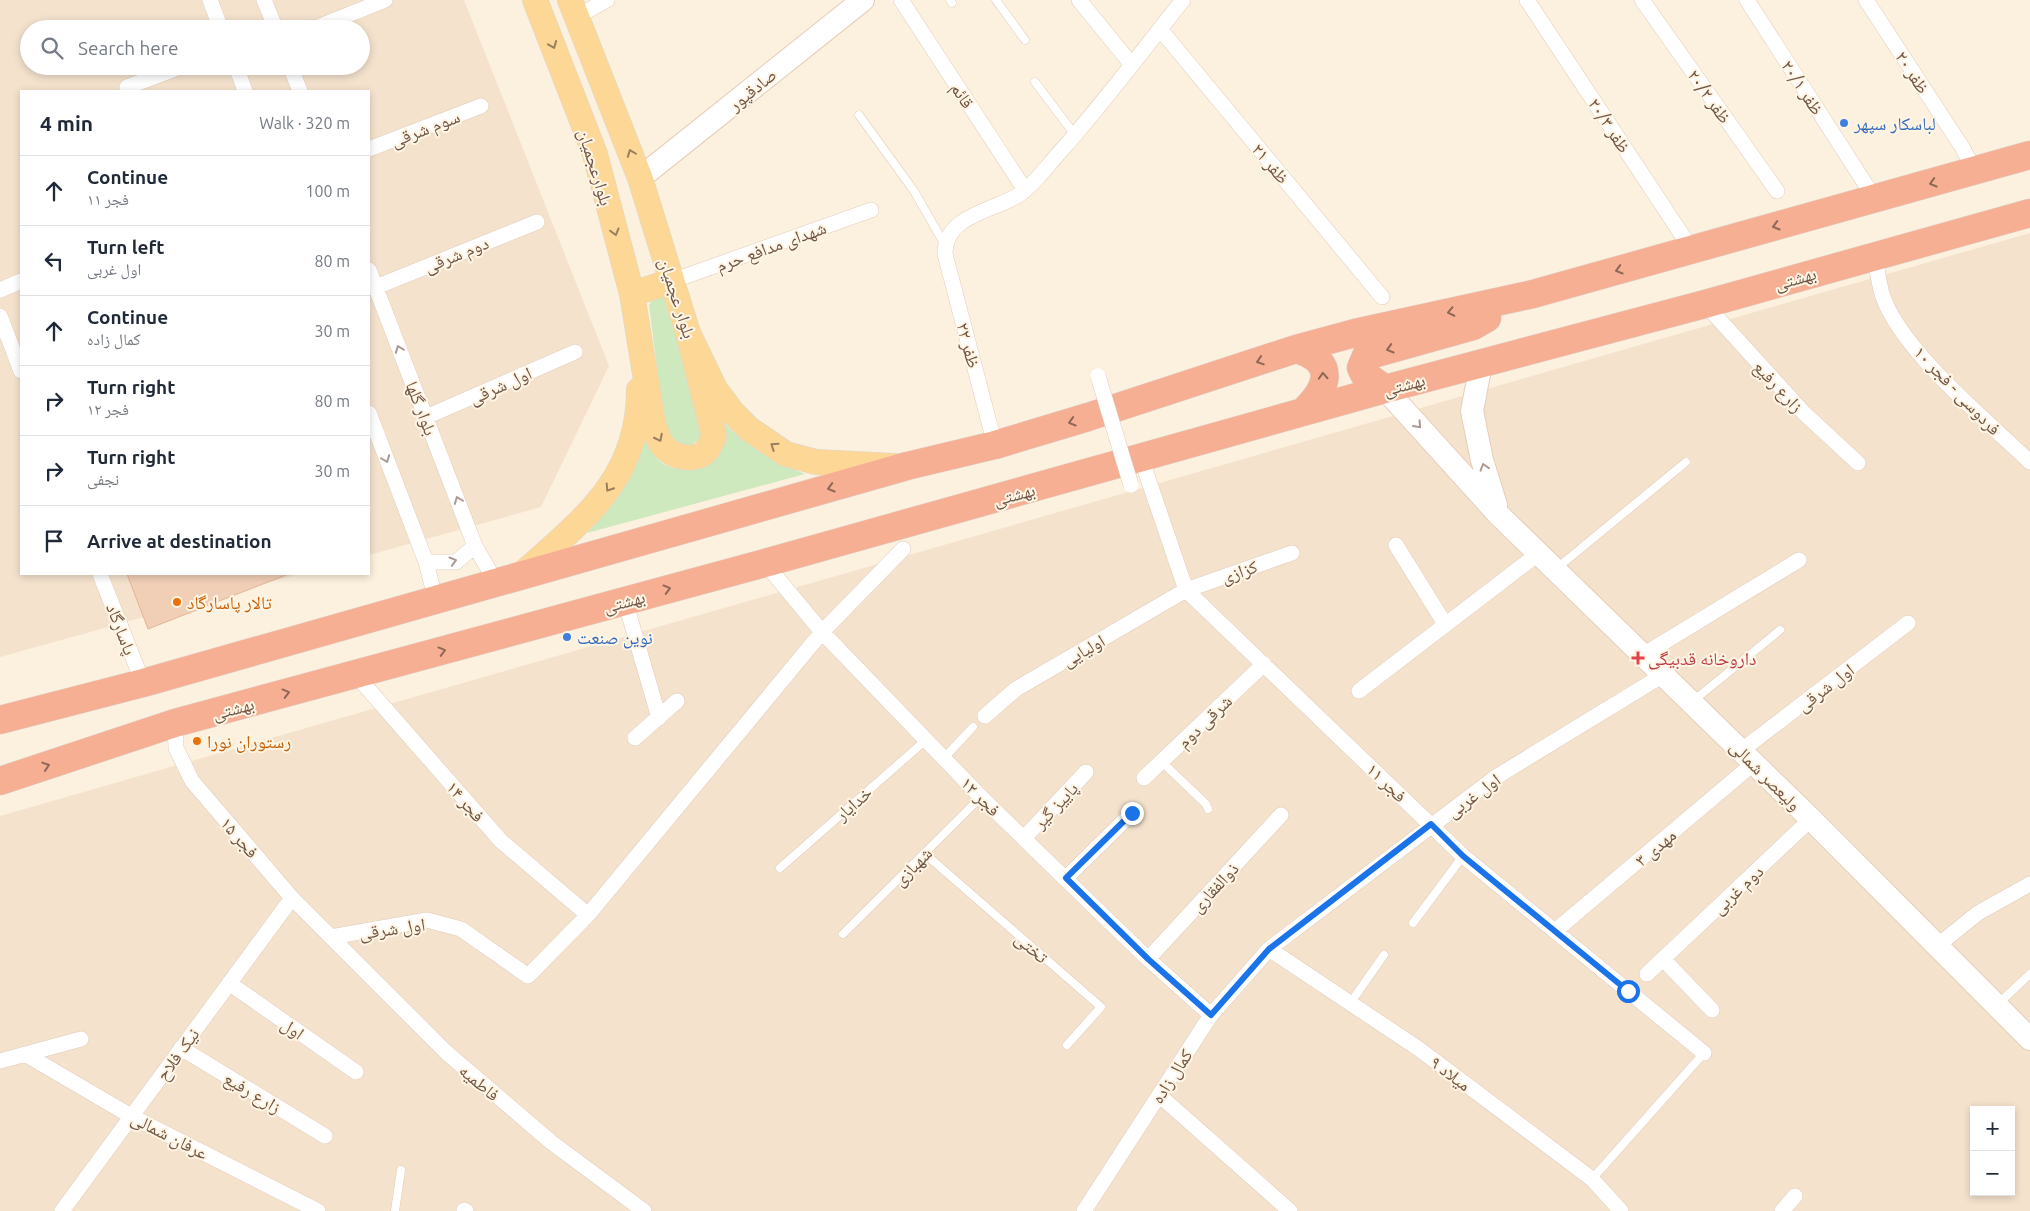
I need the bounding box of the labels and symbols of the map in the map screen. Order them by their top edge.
one-way arrow [547,40,557,49]
street label: ظفر ۲۰ [1891,47,1934,97]
street label: ظفر ۲۰/۱ [1777,56,1828,119]
street label: صادقپور [723,64,781,117]
street label: ظفر ۲۰/۲ [1683,65,1736,127]
street label: قائم [945,78,979,113]
street label: ظفر ۲۰/۳ [1584,94,1635,157]
street label: سوم شرقی [388,106,463,153]
place label: لباسکار سپهر [1853,113,1936,135]
marker: لباسکار سپهر [1838,117,1850,129]
street label: بلوارعجمیان [573,126,617,208]
street label: ظفر ۲۱ [1248,139,1294,188]
one-way arrow [627,149,637,158]
one-way arrow [1929,177,1937,187]
street label: شهدای مدافع حرم [713,217,830,278]
one-way arrow [1772,221,1781,231]
one-way arrow [610,228,620,236]
street label: دوم شرقی [421,232,492,279]
street label: بلوار عجمیان [654,255,700,341]
street label: بهشتی [1772,263,1819,295]
one-way arrow [1615,264,1624,275]
one-way arrow [1447,306,1456,317]
street label: ظفر ۲۲ [952,320,985,370]
street label: فردوسی - فجر ۱۰ [1909,342,2005,440]
one-way arrow [1387,344,1395,354]
one-way arrow [395,345,405,353]
one-way arrow [1256,355,1265,365]
street label: زارع رفیع [1748,356,1808,418]
street label: اول شرقی [466,362,535,410]
street label: بهشتی [1381,369,1428,401]
one-way arrow [1318,372,1329,380]
street label: بلوار گلها [401,378,441,439]
one-way arrow [1068,416,1077,426]
one-way arrow [1412,419,1421,428]
one-way arrow [653,433,663,442]
one-way arrow [770,443,780,452]
one-way arrow [380,454,390,463]
one-way arrow [1479,463,1489,472]
street label: بهشتی [991,479,1038,511]
one-way arrow [606,482,616,491]
one-way arrow [827,482,835,492]
one-way arrow [454,496,464,505]
street label: کزازی [1218,555,1261,588]
one-way arrow [448,556,457,566]
one-way arrow [662,585,670,595]
street label: بهشتی [601,586,648,618]
place label: تالار پاسارگاد [187,592,272,614]
marker: تالار پاسارگاد [171,596,183,608]
street label: پاسارگاد [101,600,141,658]
place label: نوین صنعت [577,627,653,649]
street label: اولیایی [1058,630,1109,672]
marker: نوین صنعت [561,631,573,643]
one-way arrow [438,646,446,656]
place label: داروخانه قدبیگی [1648,648,1756,670]
marker: داروخانه قدبیگی [1632,652,1644,664]
street label: اول شرقی [1792,659,1859,717]
one-way arrow [281,689,289,699]
street label: شرقی دوم [1173,690,1237,754]
street label: بهشتی [210,693,257,725]
place label: رستوران نورا [207,731,291,753]
marker: رستوران نورا [191,735,203,747]
street label: ولیعصر شمالی [1725,736,1805,816]
street label: فجر ۱۱ [1362,758,1411,806]
one-way arrow [42,761,50,771]
street label: اول غربی [1442,769,1505,823]
street label: فجر ۱۲ [956,772,1005,821]
street label: فجر ۱۴ [442,777,489,826]
street label: پاییز گیر [1028,778,1083,834]
street label: خدایار [830,782,876,826]
route end [1121,802,1144,825]
street label: فجر ۱۵ [216,813,263,862]
street label: مهدی ۳ [1631,824,1681,871]
street label: شهبازی [888,842,937,891]
street label: ذوالفقاری [1186,858,1243,917]
street label: دوم غربی [1707,860,1769,920]
street label: اول شرقی [358,913,427,945]
street label: تختی [1010,927,1053,968]
route start [1617,980,1640,1003]
street label: اول [277,1013,308,1045]
street label: نیک فلاح [151,1024,205,1086]
street label: کمال زاده [1146,1045,1198,1108]
street label: میلاد ۹ [1426,1051,1475,1096]
street label: فاطمیه [455,1060,504,1105]
street label: زارع رفیع [219,1067,285,1119]
street label: عرفان شمالی [127,1107,212,1165]

